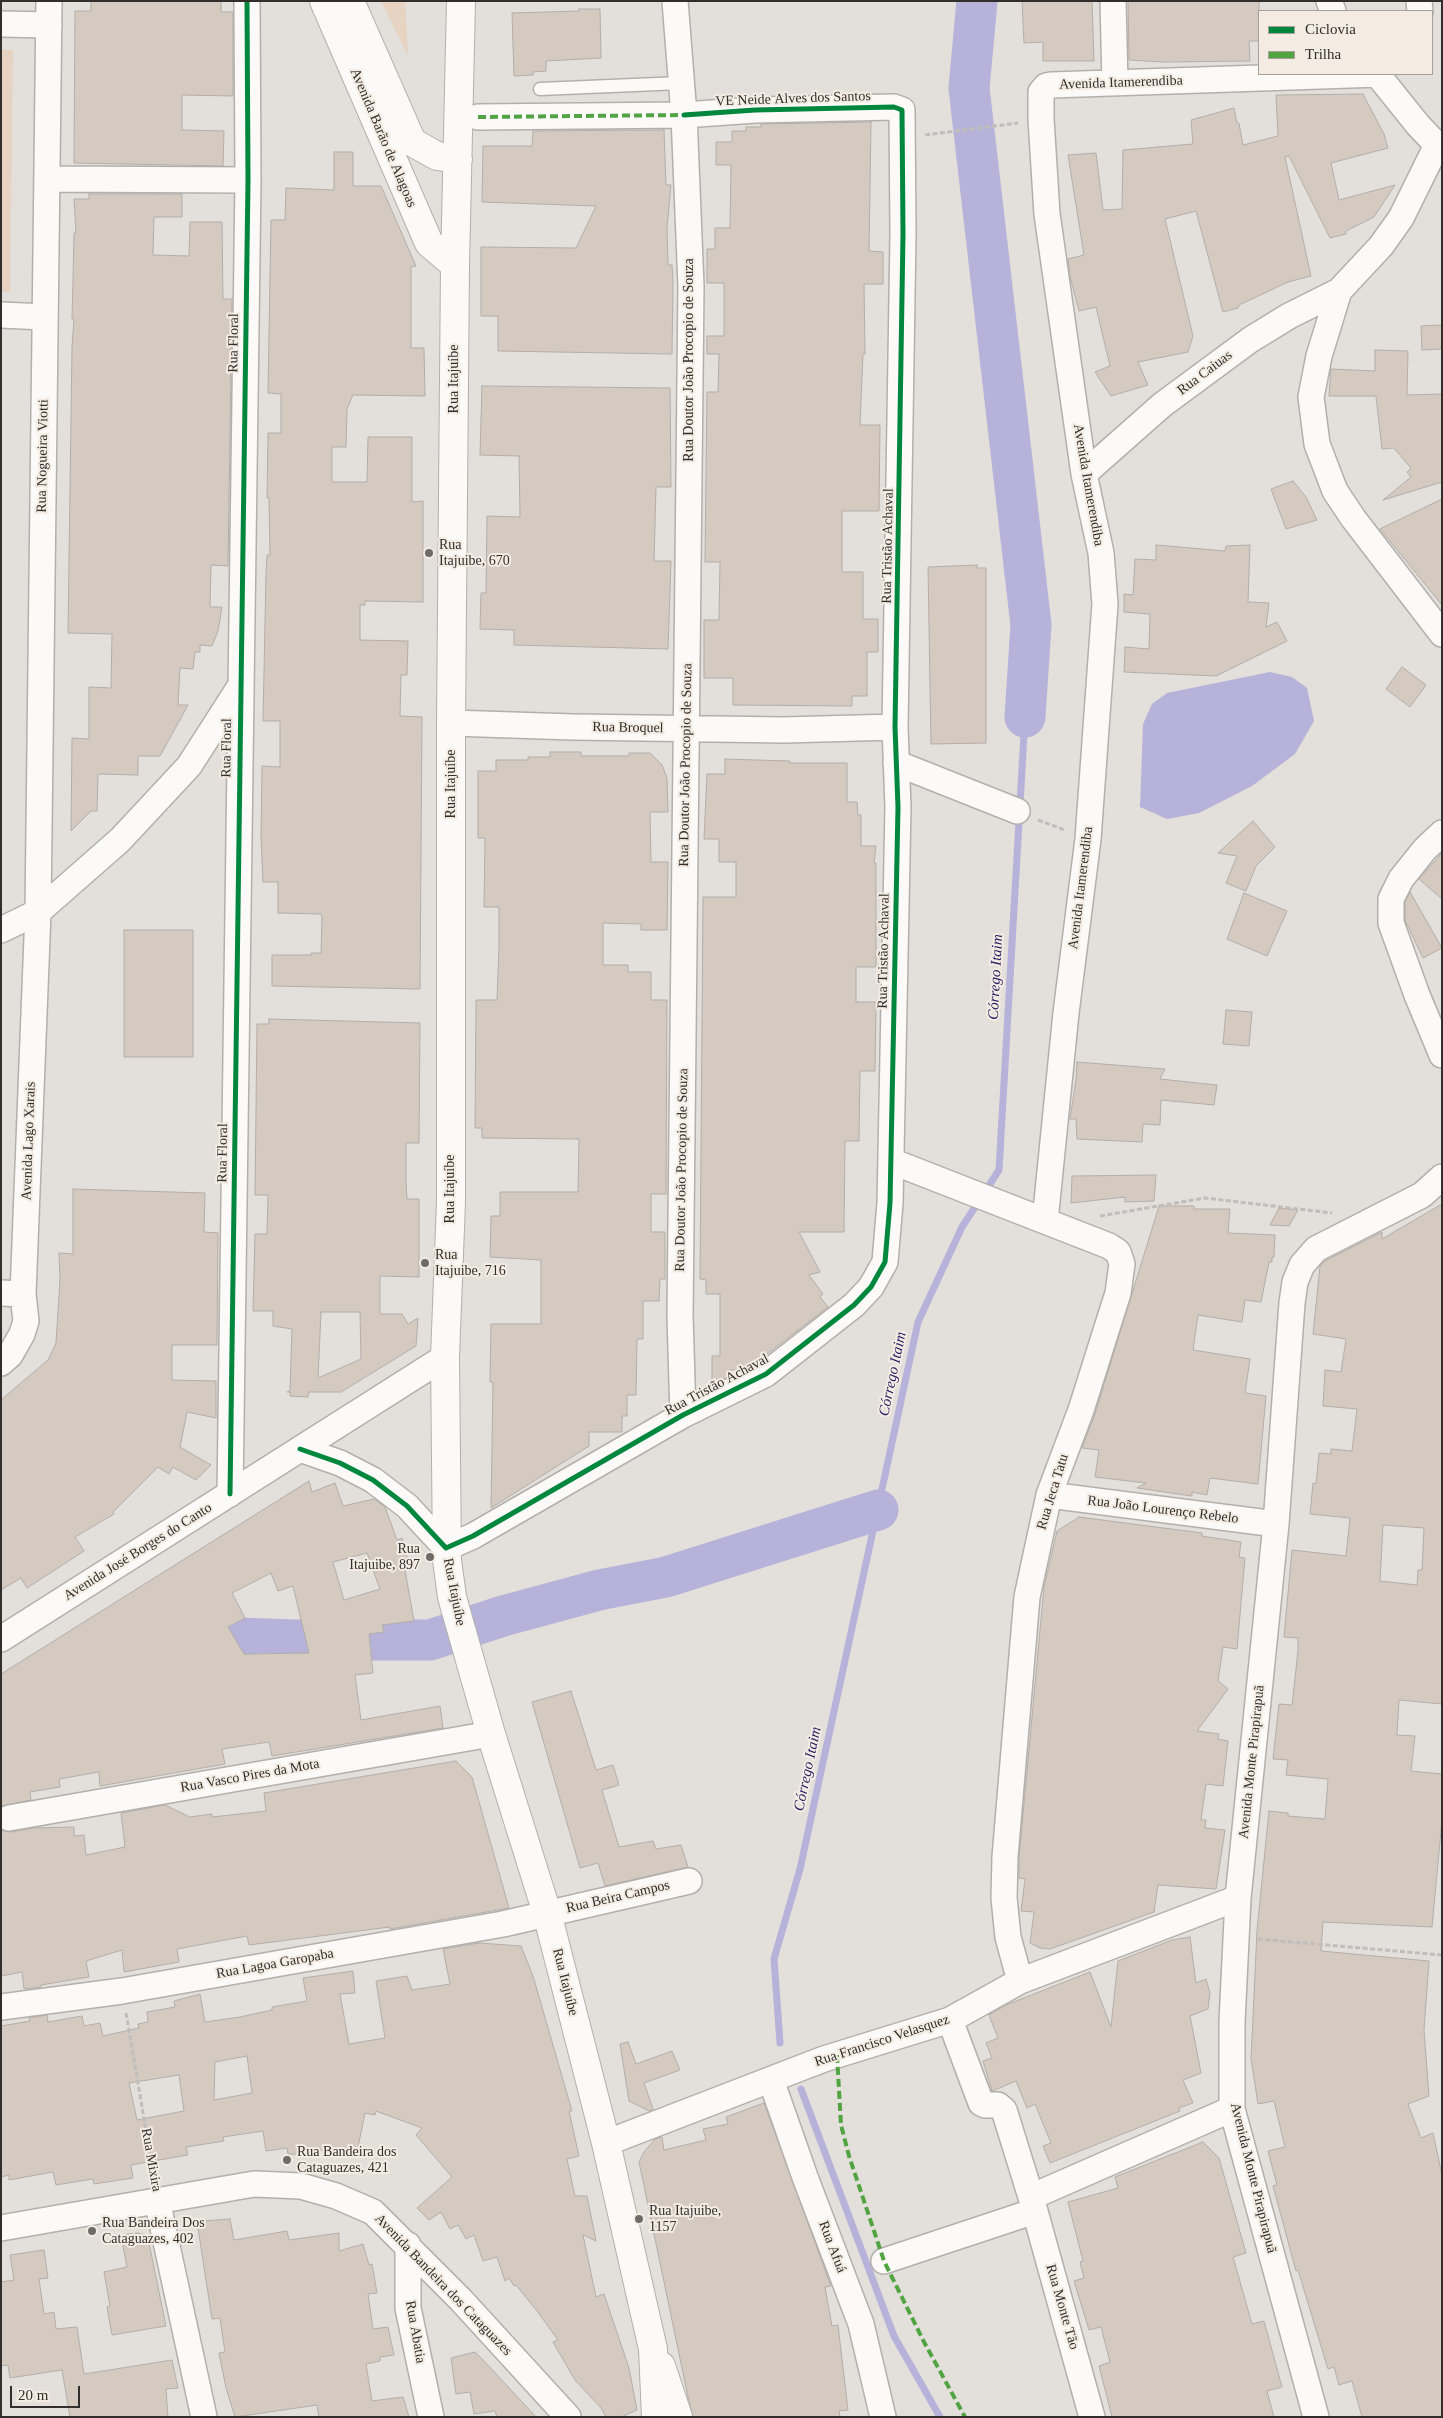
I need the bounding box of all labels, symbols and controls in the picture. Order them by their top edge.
legend [1258,10,1433,75]
text: Ciclovia [1305,21,1356,37]
text: Trilha [1305,46,1341,62]
street label: Avenida Barão de Alagoas [346,66,420,210]
street label: Avenida Itamerendiba [1059,72,1183,94]
street label: VE Neide Alves dos Santos [715,88,871,110]
street label: Rua Doutor João Procopio de Souza [681,258,697,462]
street label: Rua Floral [225,313,243,373]
street label: Rua Itajuíbe [446,345,462,413]
street label: Rua Caiuas [1174,347,1236,399]
street label: Rua Nogueira Viotti [34,399,52,513]
street label: Avenida Itamerendiba [1069,423,1107,547]
street label: Rua Tristão Achaval [879,488,897,604]
place label: Rua Itajuibe, 670 [439,537,510,570]
marker: Rua Itajuibe, 670 [423,547,435,559]
street label: Rua Doutor João Procopio de Souza [676,663,696,867]
street label: Rua Floral [218,718,236,778]
street label: Rua Broquel [592,719,664,737]
street label: Rua Itajuíbe [443,750,459,818]
street label: Avenida Itamerendiba [1065,826,1097,950]
street label: Rua Tristão Achaval [875,893,893,1009]
water label: Córrego Itaim [985,934,1007,1020]
street label: Rua Doutor João Procopio de Souza [672,1068,692,1272]
street label: Avenida Lago Xarais [19,1081,39,1201]
street label: Rua Floral [214,1123,232,1183]
street label: Rua Itajuíbe [442,1155,458,1223]
place label: Rua Itajuibe, 716 [435,1247,506,1280]
marker: Rua Itajuibe, 716 [419,1257,431,1269]
water label: Córrego Itaim [875,1330,911,1418]
street label: Rua Tristão Achaval [662,1351,772,1419]
street label: Rua Jeca Tatu [1034,1452,1072,1532]
street label: Rua João Lourenço Rebelo [1087,1492,1239,1528]
street label: Avenida José Borges do Canto [61,1499,215,1605]
place label: Rua Itajuibe, 897 [349,1541,420,1574]
marker: Rua Itajuibe, 897 [424,1551,436,1563]
street label: Rua Itajuíbe [439,1557,469,1627]
street label: Avenida Monte Pirapirapuã [1236,1684,1268,1840]
water label: Córrego Itaim [790,1725,826,1813]
street label: Rua Vasco Pires da Mota [179,1756,321,1796]
street label: Rua Beira Campos [565,1877,671,1917]
street label: Rua Lagoa Garopaba [215,1945,335,1983]
street label: Rua Itajuíbe [549,1947,581,2017]
street label: Rua Francisco Velasquez [812,2011,952,2071]
street label: Avenida Monte Pirapirapuã [1226,2101,1280,2255]
street label: Rua Mixira [137,2127,165,2193]
place label: Rua Bandeira dos Cataguazes, 421 [297,2144,397,2176]
marker: Rua Bandeira dos Cataguazes, 421 [281,2154,293,2166]
place label: Rua Itajuibe, 1157 [649,2203,721,2236]
street label: Avenida Bandeira dos Cataguazes [371,2211,515,2359]
marker: Rua Itajuibe, 1157 [633,2213,645,2225]
place label: Rua Bandeira Dos Cataguazes, 402 [102,2215,205,2248]
street label: Rua Afuá [814,2219,850,2275]
marker: Rua Bandeira Dos Cataguazes, 402 [86,2225,98,2237]
street label: Rua Monte Tão [1042,2262,1082,2352]
street label: Rua Abatia [401,2299,429,2365]
scale bar [12,2376,82,2408]
text: 20 m [18,2387,48,2403]

